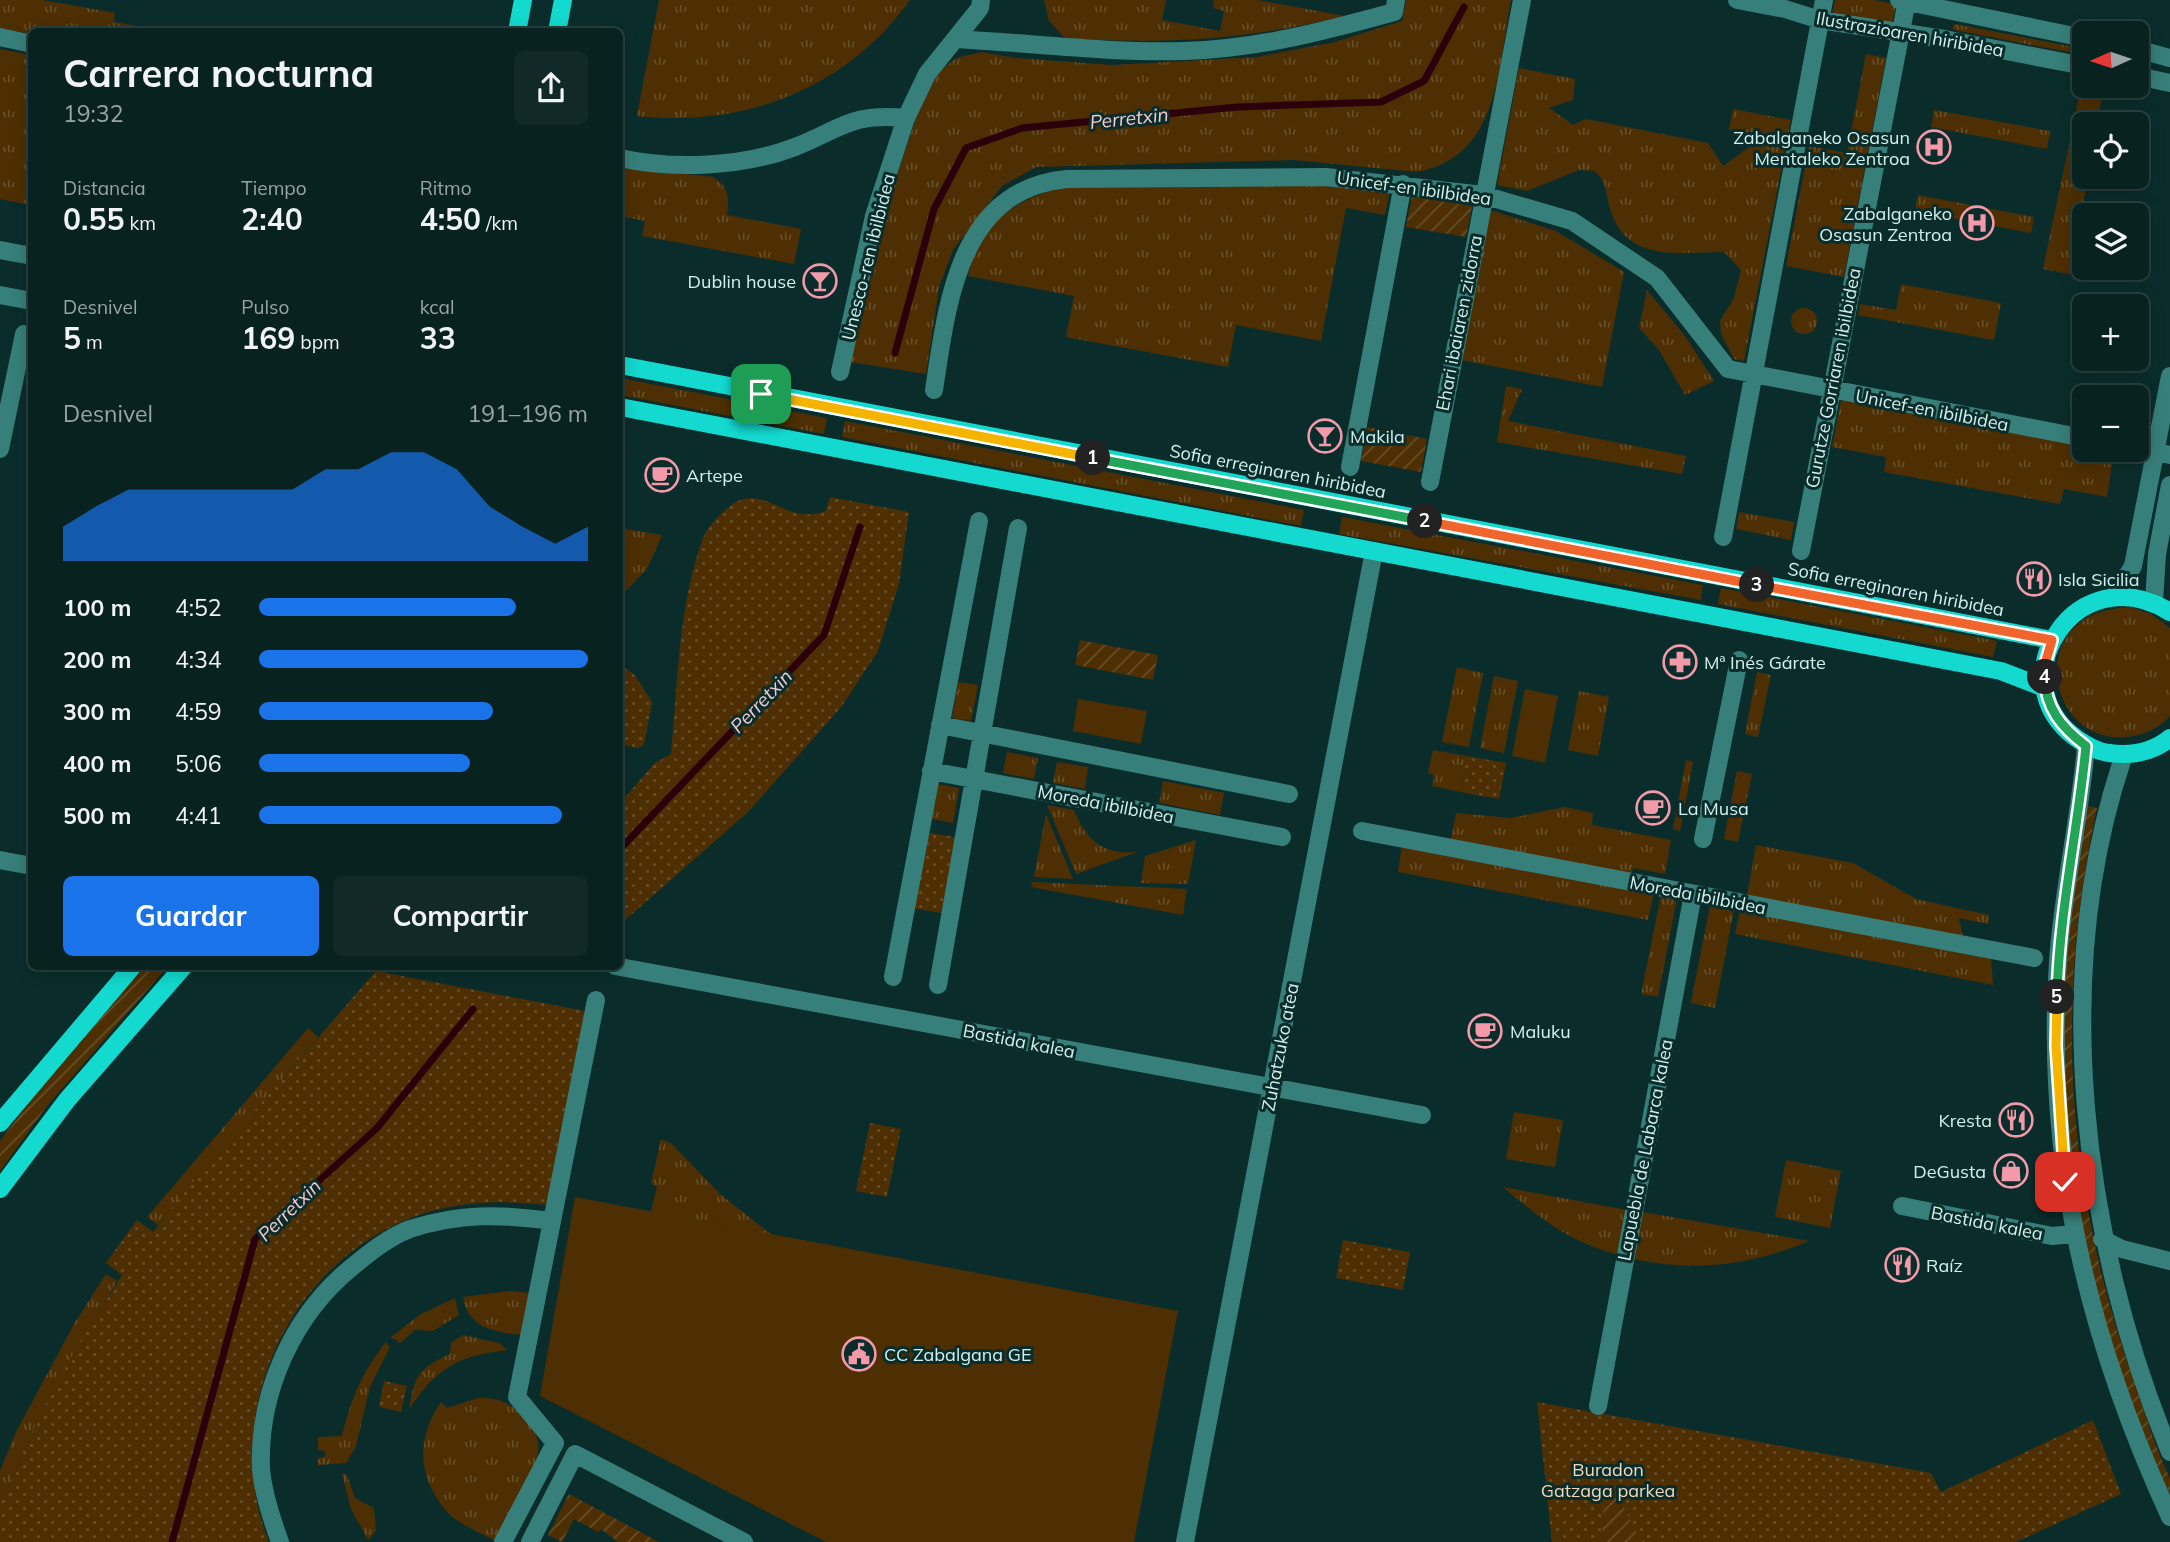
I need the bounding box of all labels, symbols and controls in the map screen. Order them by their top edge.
street label: Ilustrazioaren hiribidea [1814,6,2006,62]
north arrow [2072,21,2149,98]
map controls [2072,21,2149,462]
text: Carrera nocturna [63,49,374,97]
button: share [514,51,588,125]
text: 19:32 [63,99,123,128]
water label: Perretxin [1088,102,1170,134]
button: locate [2072,112,2149,189]
place label: Zabalganeko Osasun Mentaleko Zentroa [1733,126,1910,170]
hospital icon: Zabalganeko Osasun Mentaleko Zentroa [1915,128,1953,166]
street label: Unicef-en ibilbidea [1335,166,1493,210]
street label: Unesco-ren ibilbidea [836,171,900,343]
text: Distancia [63,176,146,200]
text: Tiempo [241,176,307,200]
text: Ritmo [420,176,472,200]
text: 0.55 [63,200,124,238]
text: 2:40 [241,200,303,238]
text: 4:50 [420,200,481,238]
place label: Zabalganeko Osasun Zentroa [1819,202,1952,246]
button: layers [2072,203,2149,280]
hospital icon: Zabalganeko Osasun Zentroa [1958,204,1996,242]
text: km [124,211,156,235]
text: /km [481,211,518,235]
street label: Ehari ibaiaren zidorra [1431,233,1487,413]
bar icon: Dublin house [801,262,839,300]
street label: Gurutze Gorriaren ibilbidea [1800,266,1866,490]
place label: Dublin house [688,270,796,293]
button: + [2072,294,2149,371]
text: Desnivel [63,295,137,319]
text: Pulso [241,295,289,319]
text: kcal [420,295,454,319]
text: 5 [63,319,81,357]
text: 169 [241,319,295,357]
text: 33 [420,319,456,357]
text: m [81,330,103,354]
text: bpm [295,330,340,354]
pin [731,364,791,424]
icon: arrive [742,375,780,413]
street label: Unicef-en ibilbidea [1853,384,2011,436]
button: − [2072,385,2149,462]
text: Desnivel [63,399,153,428]
text: 191–196 m [467,399,588,428]
bar icon: Makila [1306,417,1344,455]
place label: Makila [1350,425,1405,448]
street label: Sofia erreginaren hiribidea [1168,439,1388,503]
pin: 1 [1076,440,1110,476]
text: 1 [1087,445,1098,469]
cafe icon: Artepe [643,456,681,494]
place label: Artepe [686,464,743,487]
pin: 2 [1408,504,1442,538]
text: 2 [1419,508,1430,532]
street label: Sofia erreginaren hiribidea [1786,557,2006,621]
restaurant icon: Isla Sicilia [2015,560,2053,598]
pin: 3 [1740,568,1774,602]
place label: Isla Sicilia [2058,568,2139,591]
text: 3 [1751,572,1762,596]
text: 100 m [63,593,131,622]
text: 4:52 [175,593,222,622]
pharmacy icon: Mª Inés Gárate [1661,643,1699,681]
text: 200 m [63,645,131,674]
text: 4:34 [175,645,222,674]
place label: Mª Inés Gárate [1704,651,1826,674]
pin: 4 [2028,660,2062,694]
water label: Perretxin [725,664,797,738]
text: 4 [2039,664,2050,688]
text: 300 m [63,697,131,726]
text: 4:59 [175,697,222,726]
text: 400 m [63,749,131,778]
text: 5:06 [175,749,222,778]
street label: Moreda ibilbidea [1036,780,1176,828]
cafe icon: La Musa [1634,789,1672,827]
place label: La Musa [1678,797,1749,820]
text: 500 m [63,801,131,830]
text: 4:41 [175,801,222,830]
street label: Moreda ibilbidea [1628,871,1768,919]
button: Guardar [63,876,319,956]
button: Compartir [333,876,588,956]
pin: 5 [2039,979,2074,1014]
street label: Zuhatzuko atea [1256,981,1304,1113]
text: 5 [2051,984,2062,1008]
cafe icon: Maluku [1466,1012,1504,1050]
street label: Bastida kalea [961,1019,1077,1063]
place label: Maluku [1510,1020,1571,1043]
street label: Lapuebla de Labarca kalea [1612,1037,1678,1263]
restaurant icon: Kresta [1997,1101,2035,1139]
place label: Kresta [1938,1109,1992,1132]
shop icon: DeGusta [1992,1152,2030,1190]
pin [2035,1152,2095,1212]
place label: DeGusta [1913,1160,1986,1183]
icon: check [2046,1163,2084,1201]
water label: Perretxin [252,1174,326,1246]
street label: Bastida kalea [1929,1201,2045,1245]
restaurant icon: Raíz [1883,1246,1921,1284]
place label: Raíz [1926,1254,1963,1277]
public building icon: CC Zabalgana GE [840,1335,878,1373]
place label: CC Zabalgana GE [884,1343,1032,1366]
park label: Buradon Gatzaga parkea [1541,1458,1675,1502]

